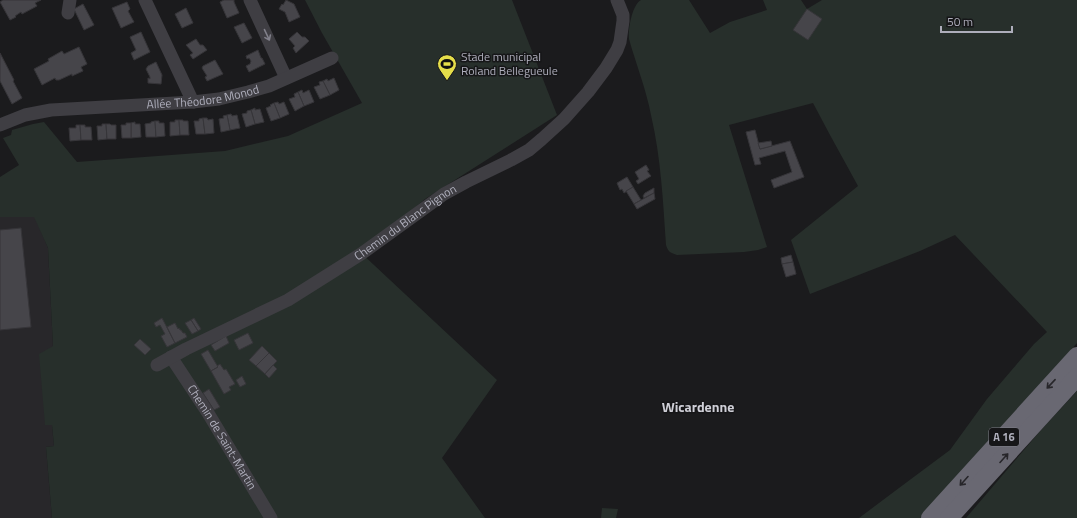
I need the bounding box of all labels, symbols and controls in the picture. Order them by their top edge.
scale bar [941,8,1012,34]
text: 50 m [947,12,973,31]
one-way arrow [264,29,271,41]
place label: Stade municipal Roland Bellegueule [461,47,558,80]
sports icon: Stade municipal Roland Bellegueule [436,53,458,81]
street label: Allée Théodore Monod [146,79,261,114]
street label: Chemin du Blanc Pignon [350,179,460,265]
one-way arrow [1047,379,1056,389]
street label: Chemin de Saint-Martin [183,381,262,493]
district label: Wicardenne [662,396,734,417]
road number: A 16 [989,428,1019,446]
one-way arrow [999,453,1009,463]
one-way arrow [959,476,968,486]

